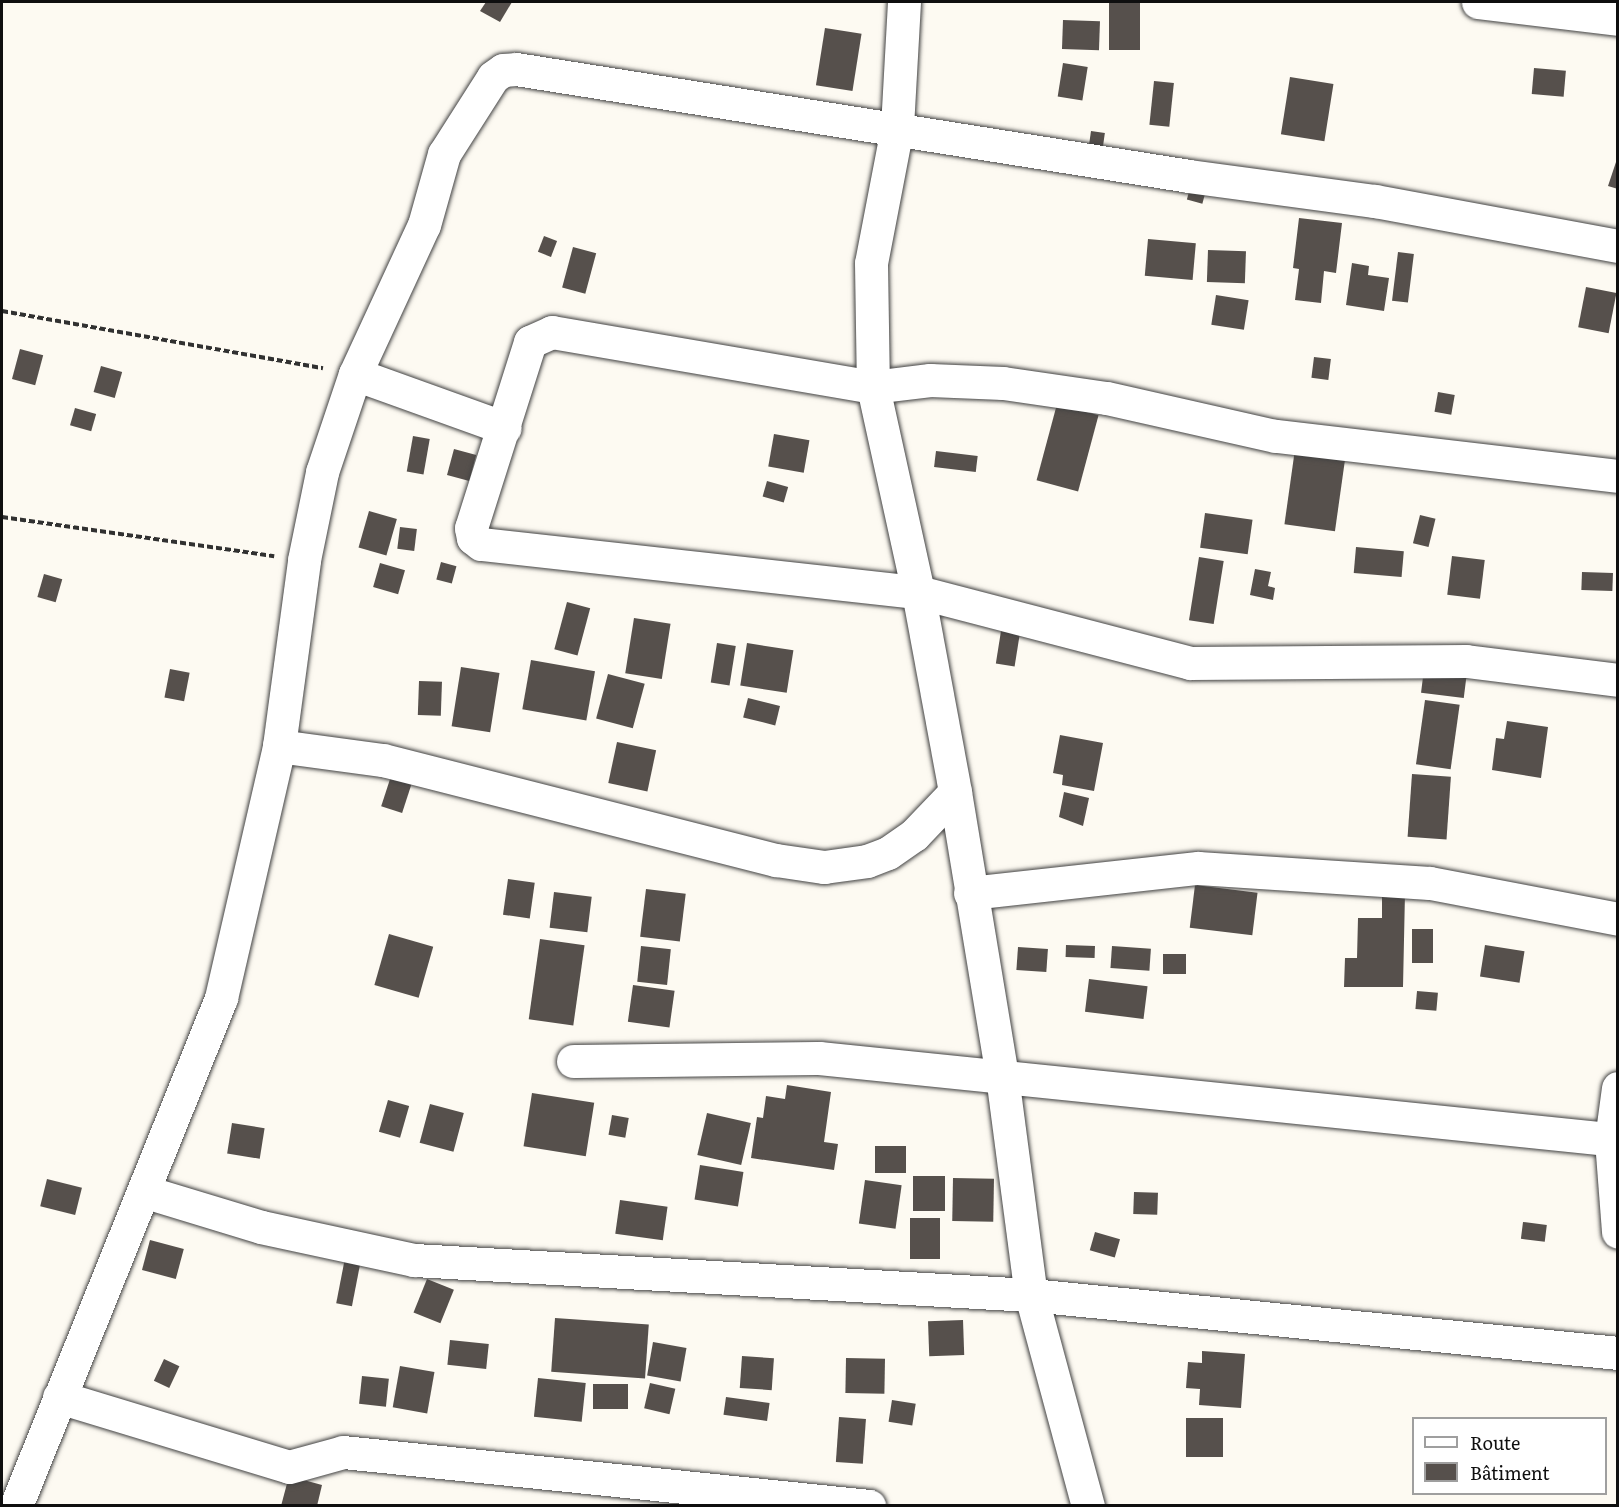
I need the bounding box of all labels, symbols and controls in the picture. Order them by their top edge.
legend [1412,1417,1607,1495]
text: Route [1470,1429,1520,1456]
text: Bâtiment [1470,1459,1549,1486]

